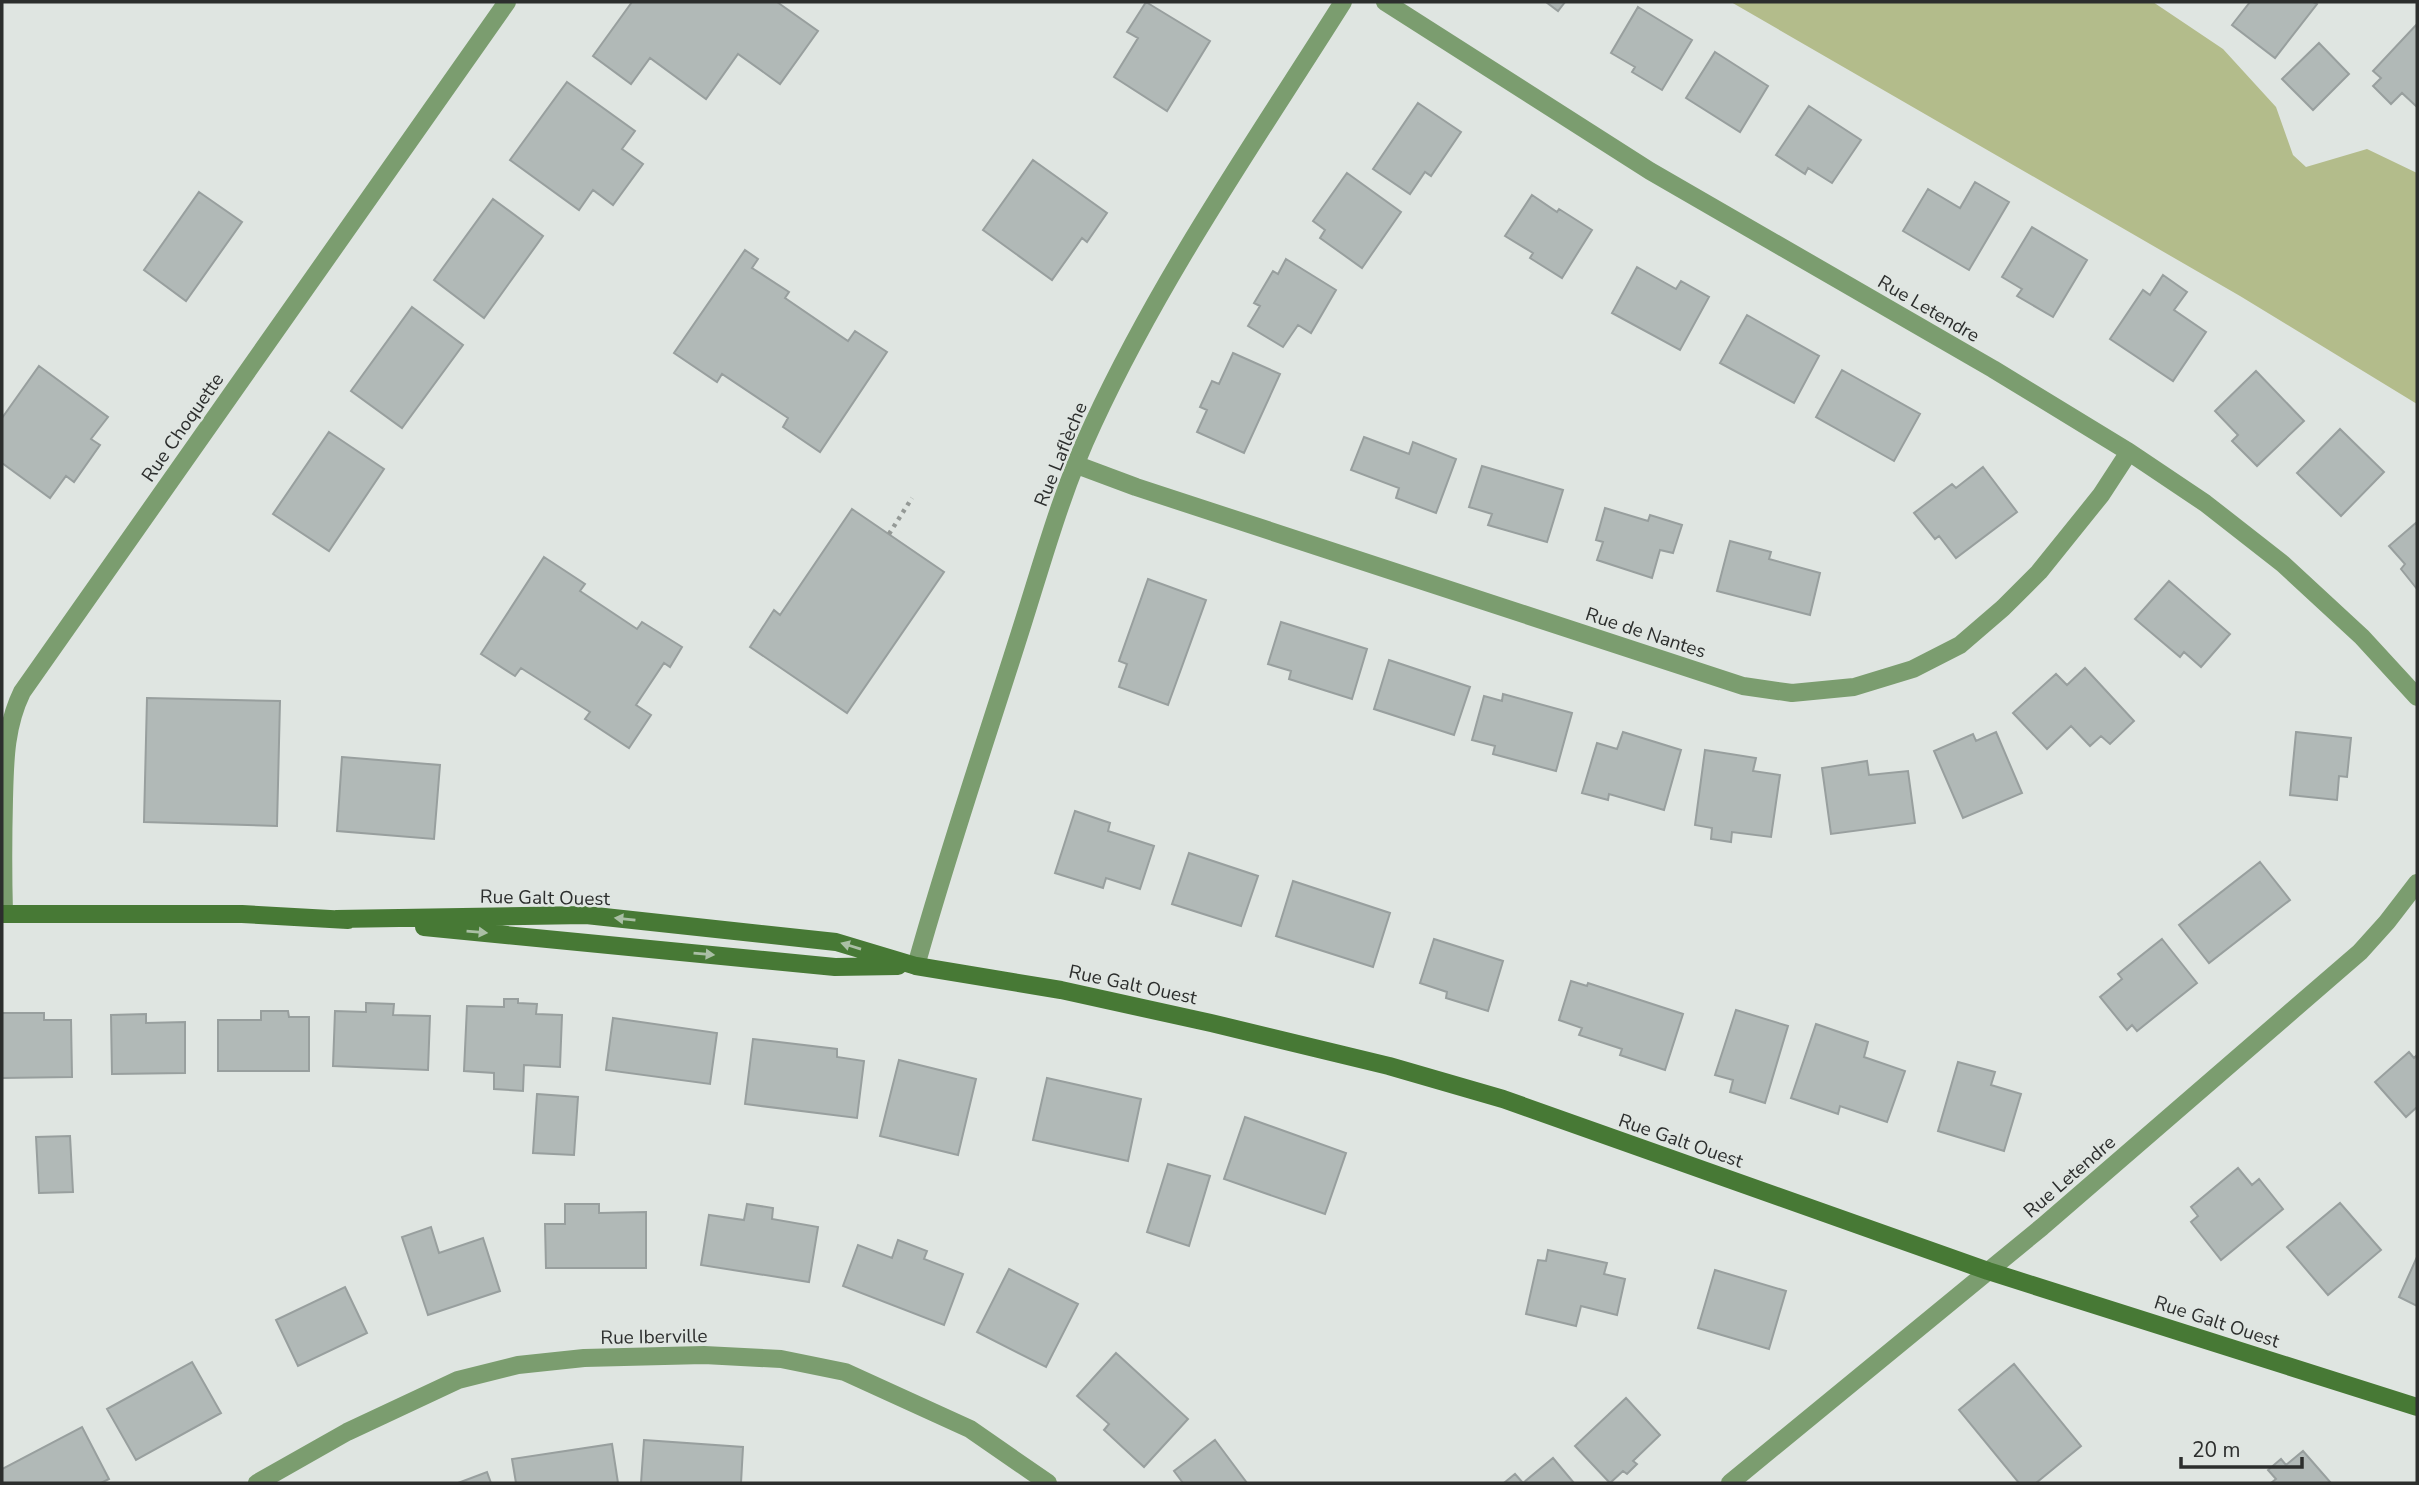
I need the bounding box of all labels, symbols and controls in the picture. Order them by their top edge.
street label: Rue Letendre [1873,269,1984,349]
street label: Rue Choquette [136,368,230,487]
street label: Rue Laflèche [1028,398,1094,510]
street label: Rue de Nantes [1582,601,1709,665]
street label: Rue Galt Ouest [480,884,611,912]
one-way arrow [614,913,636,924]
one-way arrow [466,927,488,938]
one-way arrow [840,941,861,951]
one-way arrow [693,949,715,960]
street label: Rue Galt Ouest [1066,959,1200,1011]
street label: Rue Galt Ouest [1615,1107,1747,1175]
street label: Rue Letendre [2018,1130,2121,1224]
street label: Rue Galt Ouest [2151,1289,2283,1355]
street label: Rue Iberville [600,1323,708,1351]
scale bar [2181,1426,2302,1470]
text: 20 m [2192,1436,2241,1464]

